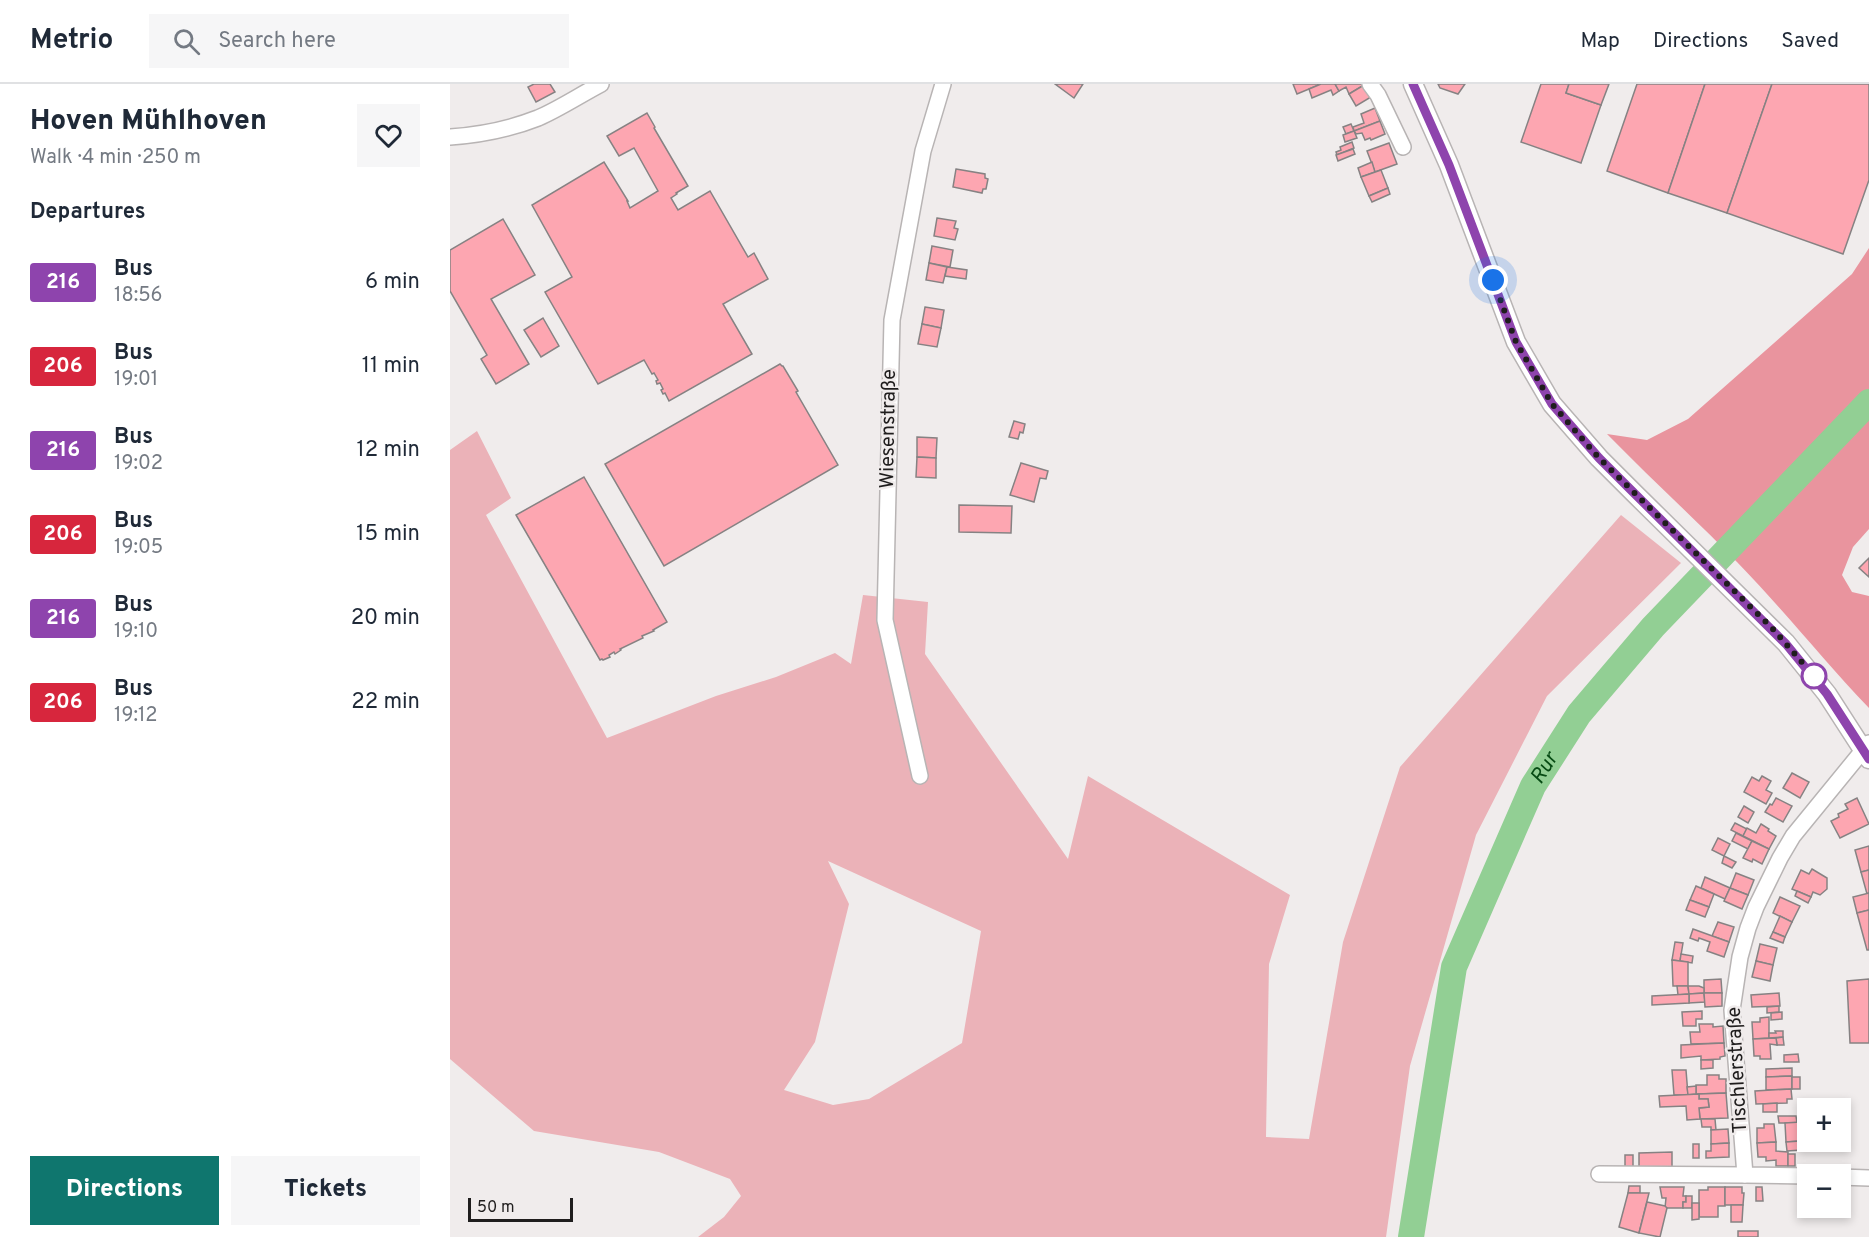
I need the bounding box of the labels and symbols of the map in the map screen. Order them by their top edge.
your location [1478,265,1508,295]
street label: Wiesenstraße [875,369,903,489]
unlabelled marker [1801,663,1827,689]
water label: Rur [1524,746,1566,789]
street label: Tischlerstraße [1722,1006,1754,1134]
scale bar [468,1195,573,1222]

